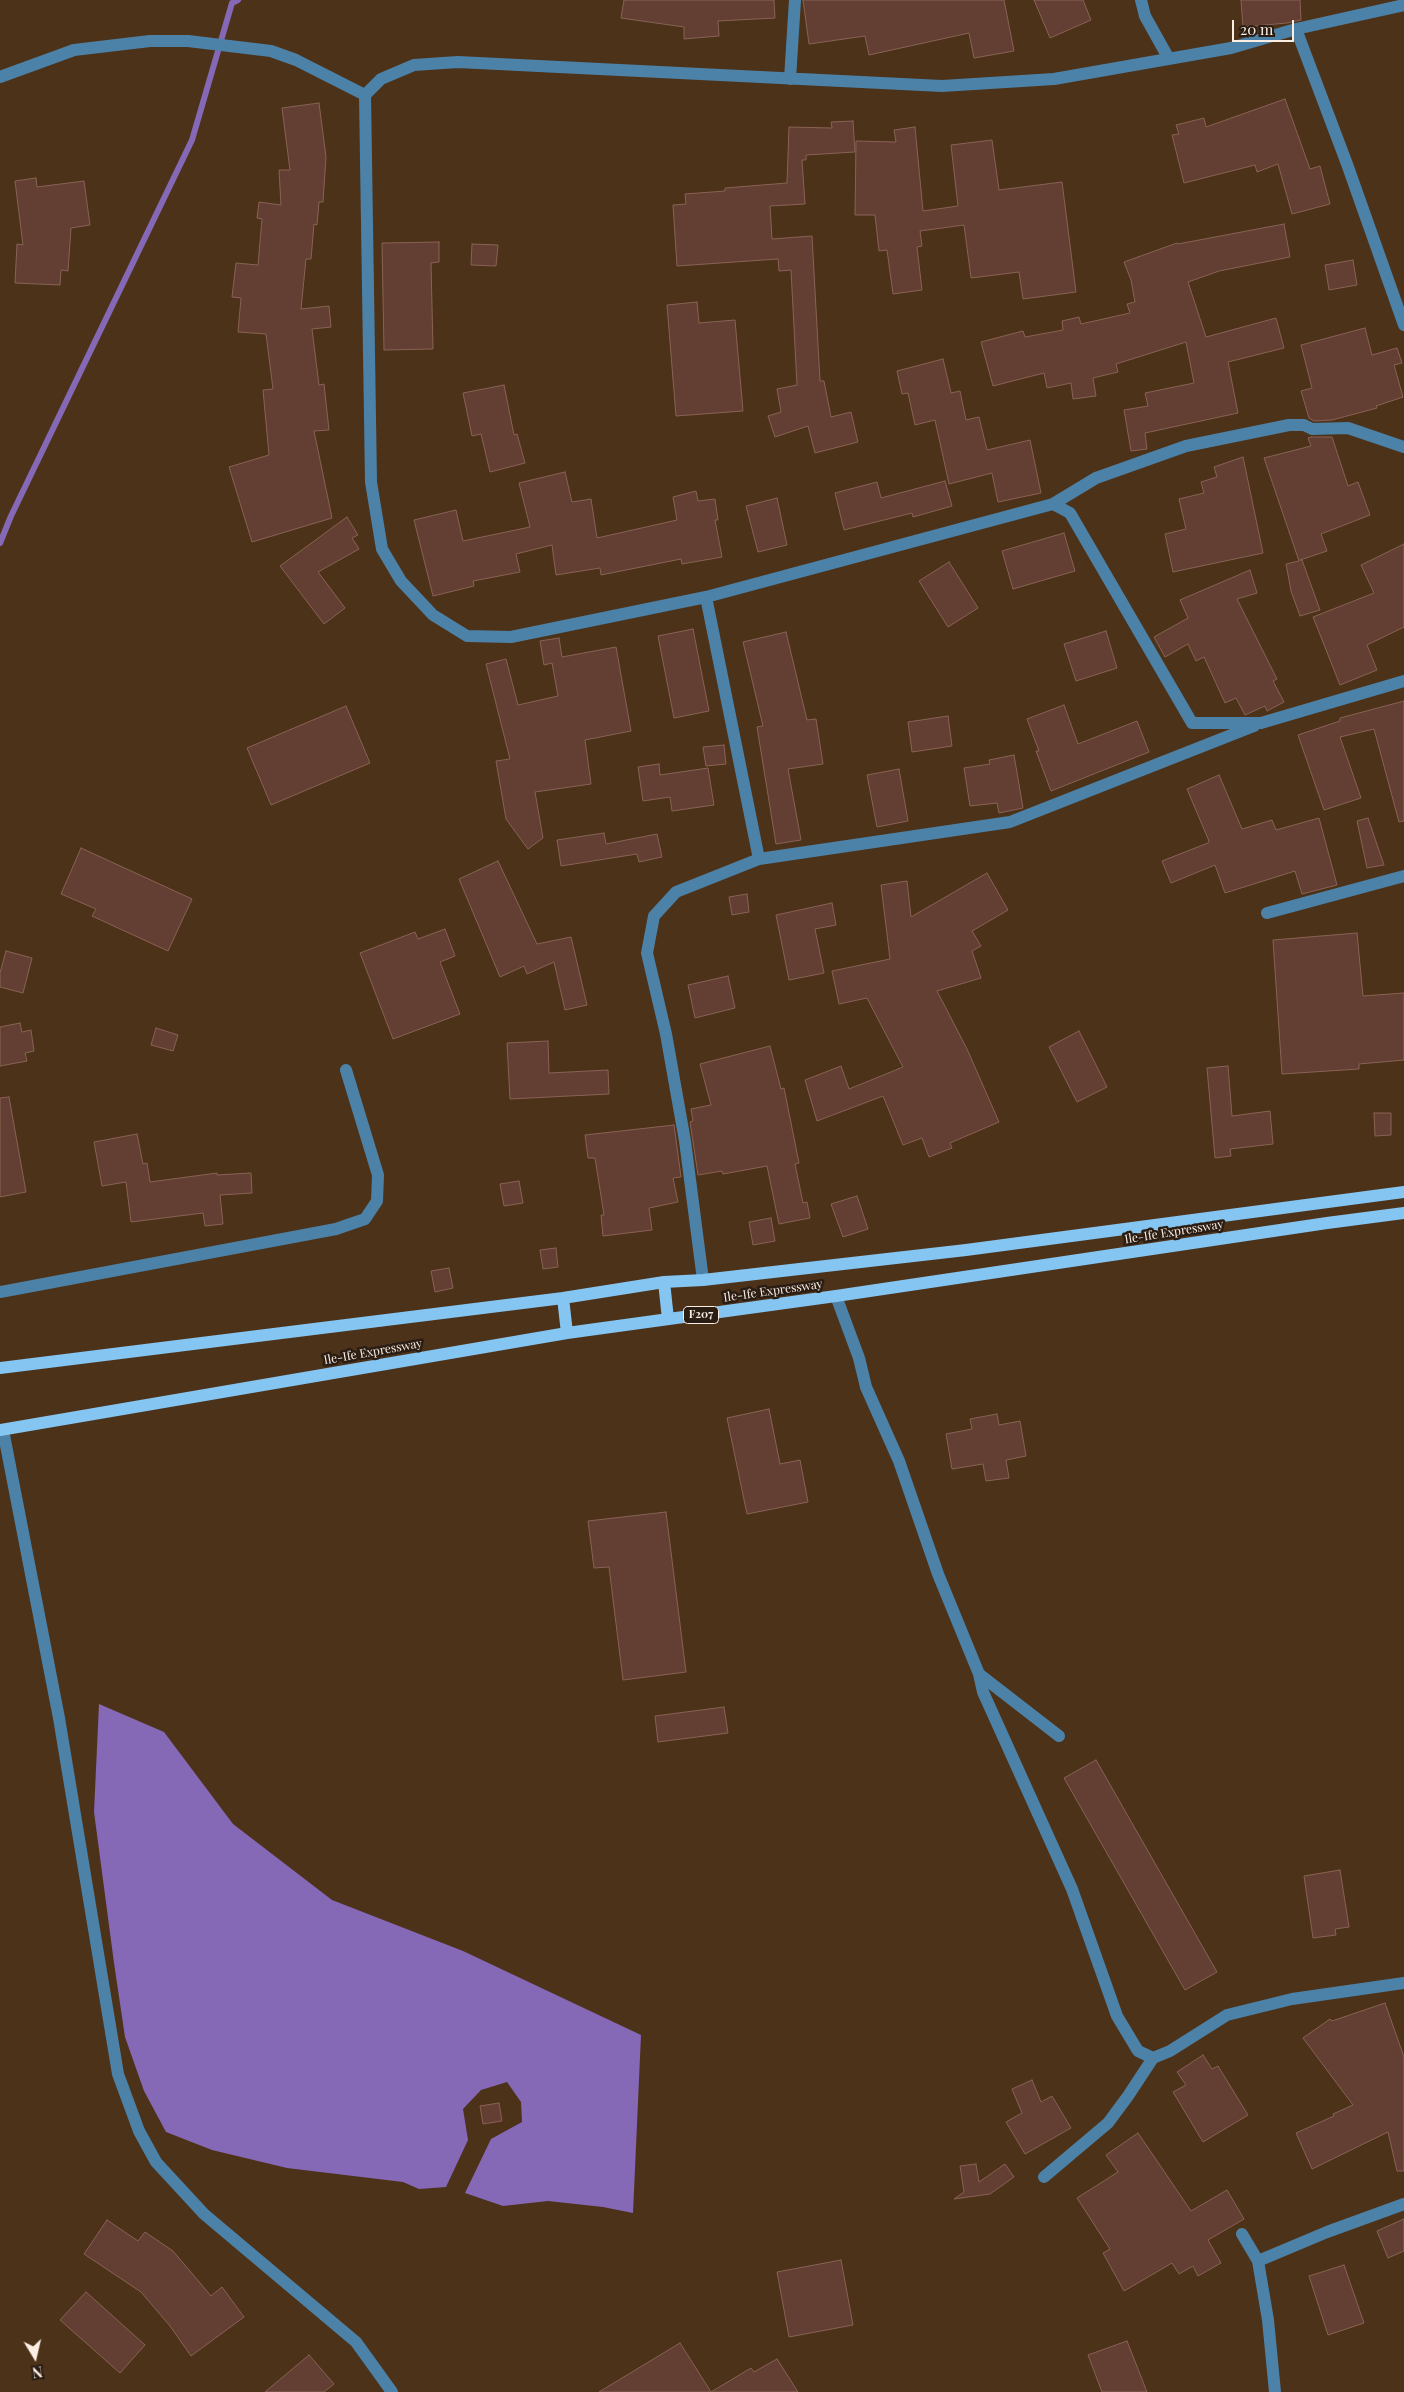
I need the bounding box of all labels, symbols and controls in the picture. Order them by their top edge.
scale bar [1234,10,1296,42]
text: 20 m [1240,19,1273,39]
street label: Ile-Ife Expressway [1124,1217,1224,1247]
street label: Ile-Ife Expressway [723,1277,823,1305]
road number: F207 [684,1306,718,1324]
street label: Ile-Ife Expressway [323,1336,423,1368]
north arrow [10,2332,60,2382]
text: N [31,2362,44,2382]

